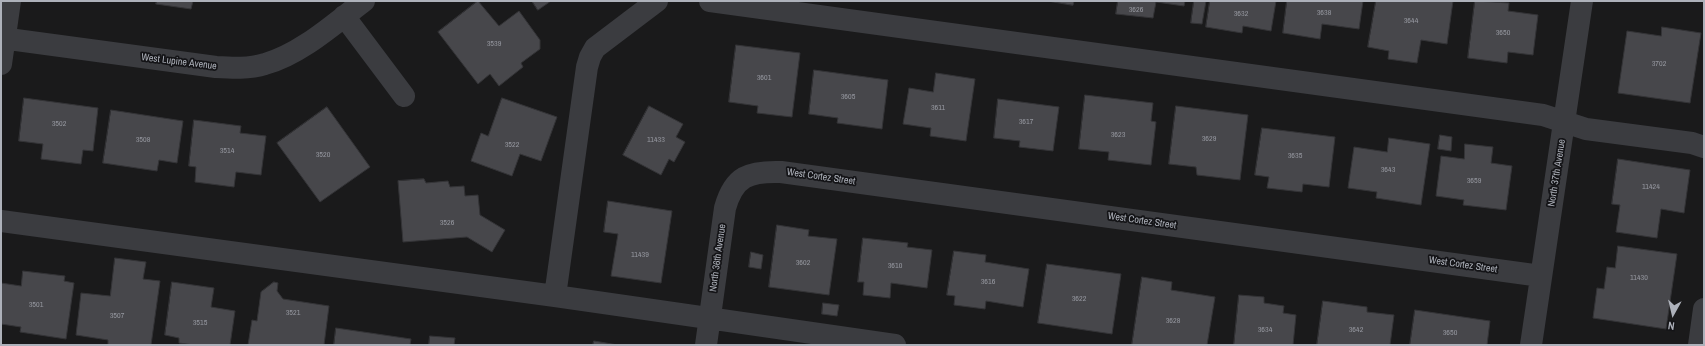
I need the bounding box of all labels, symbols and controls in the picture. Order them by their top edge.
house number: 3626 [1129,5,1143,15]
house number: 3638 [1317,8,1331,18]
house number: 3632 [1234,9,1248,19]
house number: 3644 [1404,16,1418,26]
house number: 3650 [1496,28,1510,38]
house number: 3539 [487,39,501,49]
street label: West Lupine Avenue [141,51,217,73]
house number: 3702 [1652,59,1666,69]
house number: 3601 [757,73,771,83]
house number: 3605 [841,92,855,102]
house number: 3611 [931,103,945,113]
house number: 3617 [1019,117,1033,127]
house number: 3502 [52,119,66,129]
house number: 3623 [1111,130,1125,140]
house number: 3629 [1202,134,1216,144]
house number: 3508 [136,135,150,145]
house number: 11433 [647,135,665,145]
street label: North 37th Avenue [1546,138,1568,208]
house number: 3522 [505,140,519,150]
house number: 3514 [220,146,234,156]
house number: 3520 [316,150,330,160]
house number: 3635 [1288,151,1302,161]
house number: 3643 [1381,165,1395,175]
street label: West Cortez Street [786,166,856,188]
house number: 3659 [1467,176,1481,186]
house number: 11424 [1642,182,1660,192]
street label: West Cortez Street [1107,210,1177,232]
house number: 3526 [440,218,454,228]
street label: North 36th Avenue [707,223,729,293]
house number: 11439 [631,250,649,260]
street label: West Cortez Street [1428,254,1498,276]
house number: 3602 [796,258,810,268]
house number: 3610 [888,261,902,271]
house number: 11430 [1630,273,1648,283]
house number: 3616 [981,277,995,287]
house number: 3622 [1072,294,1086,304]
north arrow [1653,294,1693,334]
house number: 3501 [29,300,43,310]
house number: 3521 [286,308,300,318]
house number: 3507 [110,311,124,321]
house number: 3628 [1166,316,1180,326]
house number: 3515 [193,318,207,328]
text: N [1667,318,1676,333]
house number: 3634 [1258,325,1272,335]
house number: 3642 [1349,325,1363,335]
house number: 3650 [1443,328,1457,338]

